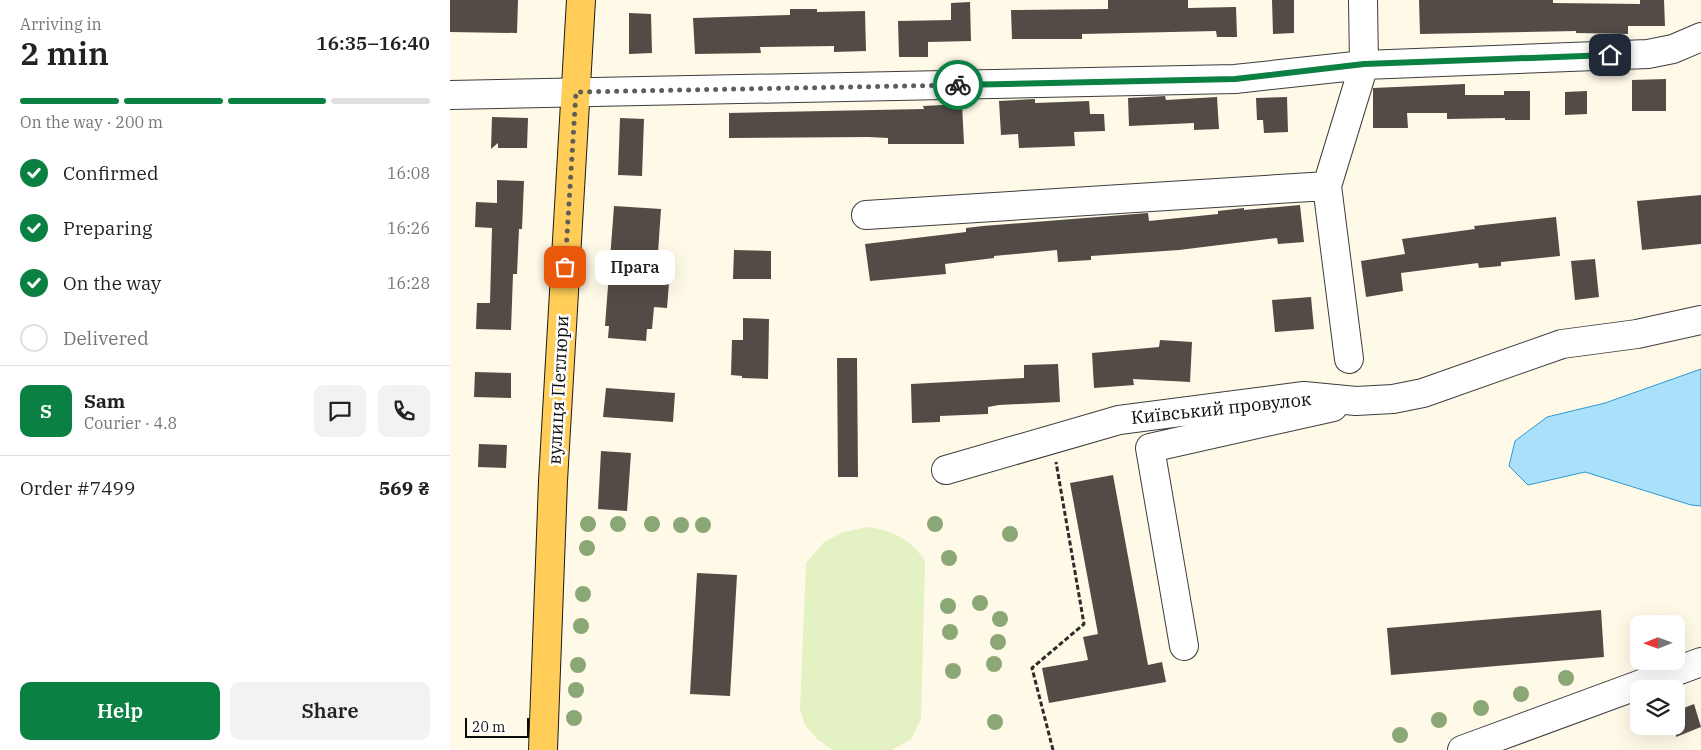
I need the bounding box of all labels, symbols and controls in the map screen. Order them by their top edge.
text: Arriving in [20,14,102,34]
text: 16:35–16:40 [316,31,430,55]
text: 2 min [20,32,109,74]
pin [1589,34,1631,76]
icon: home [1596,41,1624,69]
courier [933,60,983,110]
icon: bike [944,71,972,99]
text: On the way · 200 m [20,112,163,132]
icon: check [20,159,48,187]
text: Confirmed [63,161,158,185]
text: 16:08 [387,163,430,183]
icon: check [20,214,48,242]
text: Preparing [63,216,152,240]
text: 16:26 [387,218,430,238]
pin [544,246,586,288]
callout: Прага [595,250,675,284]
icon: bag [551,253,579,281]
text: Прага [610,257,660,277]
icon: check [20,269,48,297]
text: On the way [63,271,161,295]
text: 16:28 [387,273,430,293]
street label: вулиця Петлюри [543,315,573,465]
text: Delivered [63,326,149,350]
button: chat [314,385,366,437]
button: phone [378,385,430,437]
street label: Київський провулок [1130,387,1313,429]
text: Sam [84,389,125,413]
text: S [40,399,52,423]
text: Courier · 4.8 [84,413,177,433]
text: Order #7499 [20,476,135,500]
text: 569 ₴ [379,476,430,500]
north arrow [1630,615,1685,670]
map controls [1630,615,1685,735]
button: layers [1630,680,1685,735]
button: Help [20,682,220,740]
button: Share [230,682,430,740]
scale bar [465,715,529,738]
text: 20 m [472,718,505,736]

